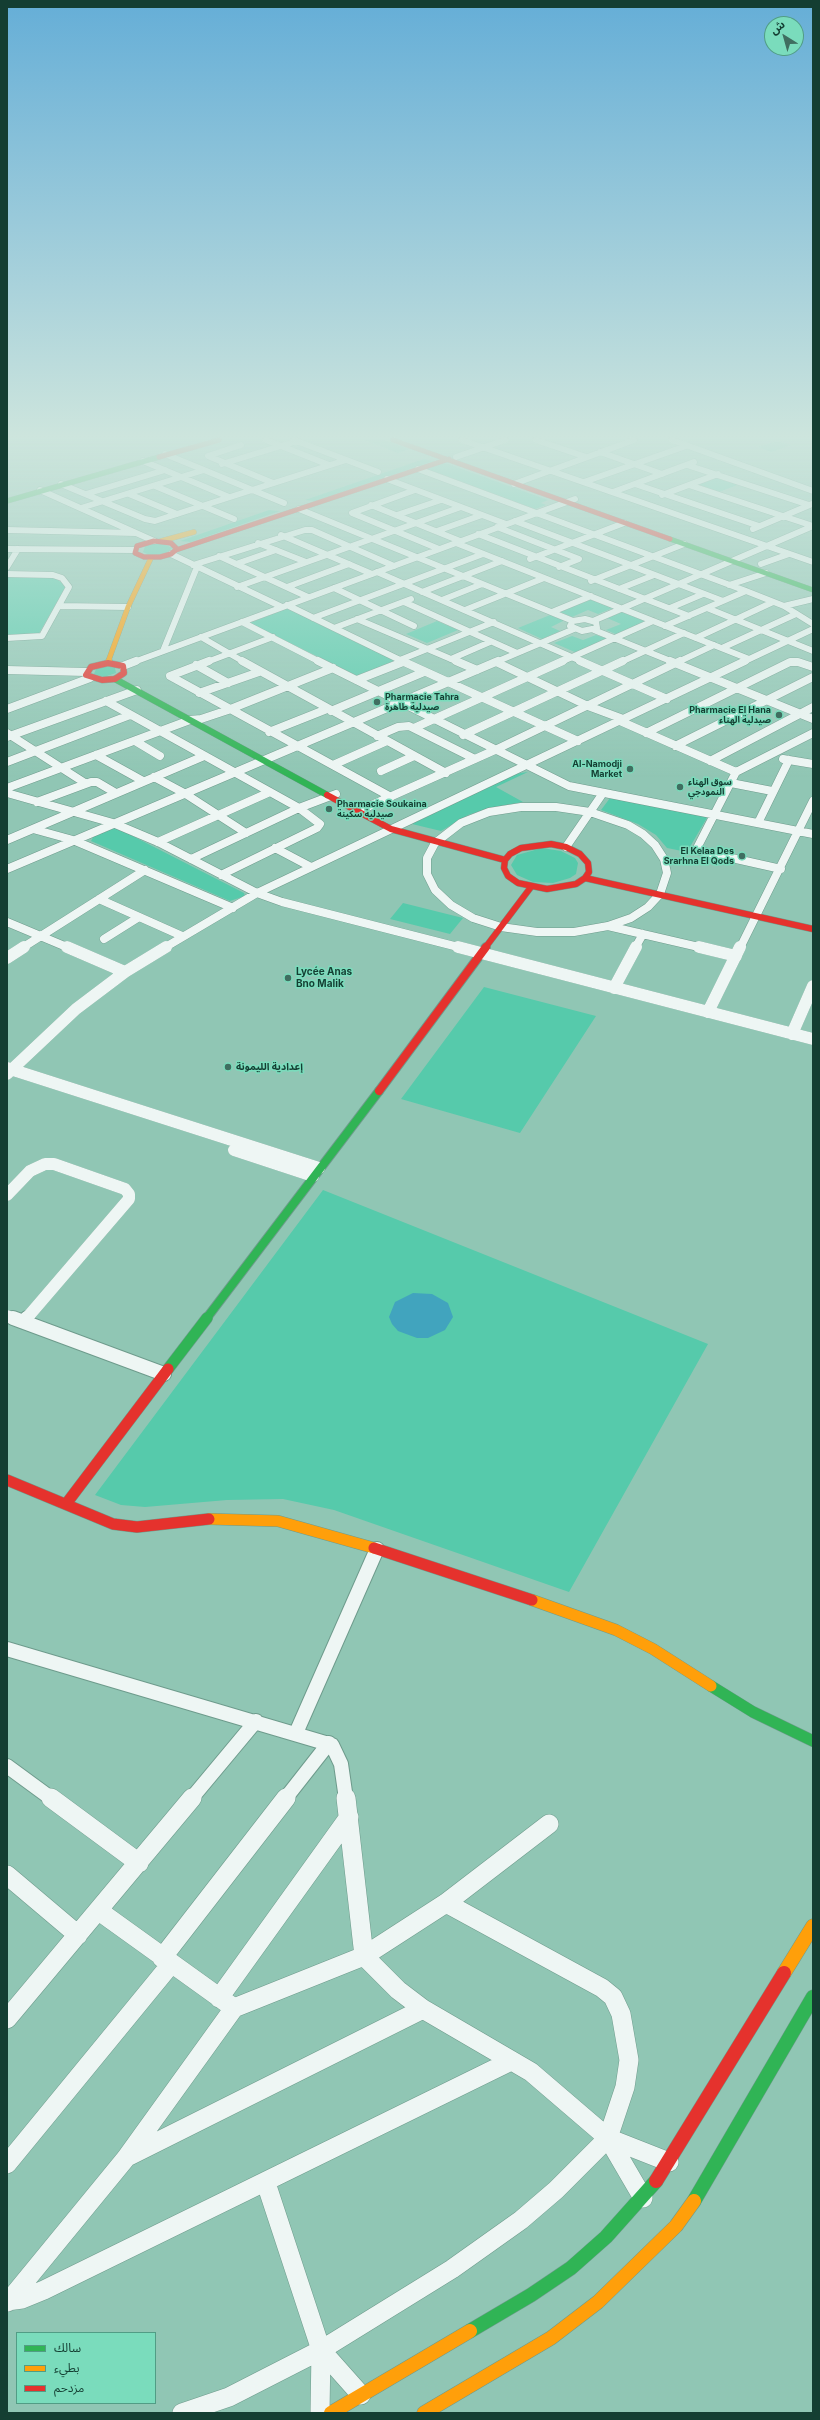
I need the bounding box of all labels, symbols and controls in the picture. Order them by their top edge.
north arrow [764,16,804,56]
text: ش [767,17,788,37]
place label: Pharmacie Tahra صيدلية طاهرة [385,692,459,713]
marker: Pharmacie Tahra صيدلية طاهرة [372,697,382,707]
place label: Pharmacie El Hana صيدلية الهناء [689,705,771,726]
marker: Pharmacie El Hana صيدلية الهناء [774,710,784,720]
place label: Al-Namodji Market [572,759,622,780]
marker: Al-Namodji Market [625,764,635,774]
place label: سوق الهناء النمودجي [688,777,732,798]
marker: سوق الهناء النمودجي [675,782,685,792]
place label: Pharmacie Soukaina صيدلية سكينة [337,799,427,820]
marker: Pharmacie Soukaina صيدلية سكينة [324,804,334,814]
place label: El Kelaa Des Srarhna El Qods [664,846,734,867]
marker: El Kelaa Des Srarhna El Qods [737,851,747,861]
place label: Lycée Anas Bno Malik [296,966,352,990]
marker: Lycée Anas Bno Malik [283,973,293,983]
place label: إعدادية الليمونة [236,1061,303,1073]
marker: إعدادية الليمونة [223,1062,233,1072]
legend [16,2332,156,2404]
text: سالك [54,2340,81,2355]
text: بطيء [54,2360,80,2375]
text: مزدحم [54,2380,84,2395]

